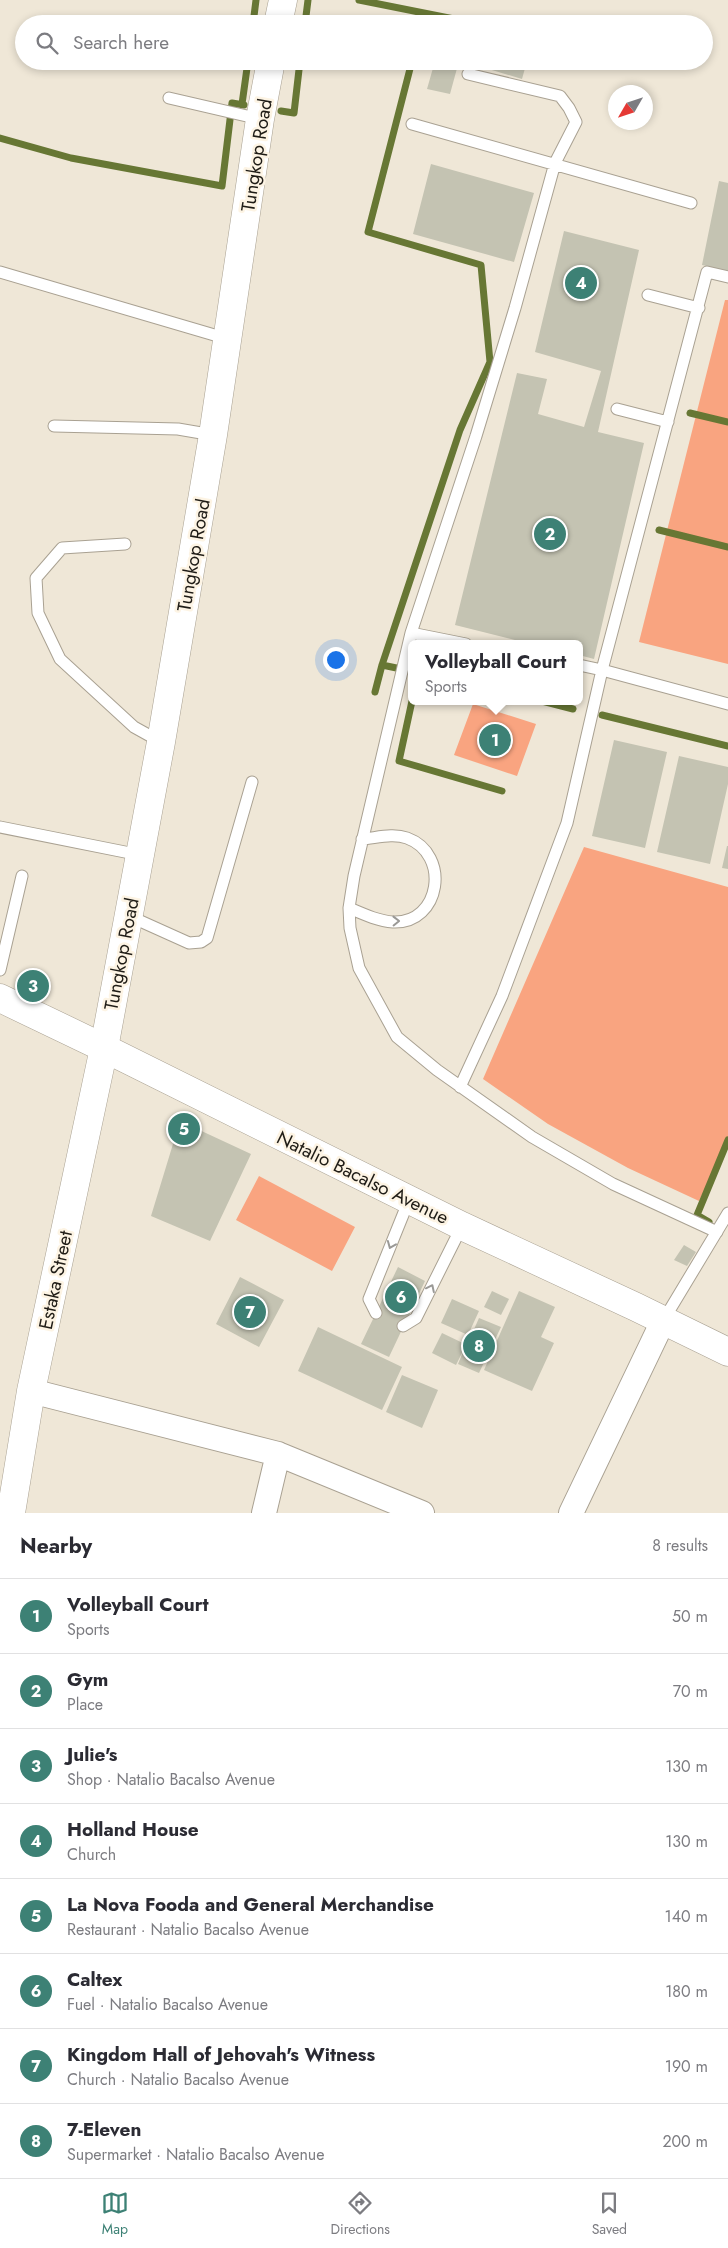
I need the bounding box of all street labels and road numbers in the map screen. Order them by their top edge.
street label: Tungkop Road [234,97,279,214]
street label: Tungkop Road [170,497,217,614]
street label: Tungkop Road [97,896,146,1013]
street label: Natalio Bacalso Avenue [272,1124,453,1231]
street label: Estaka Street [32,1228,79,1332]

